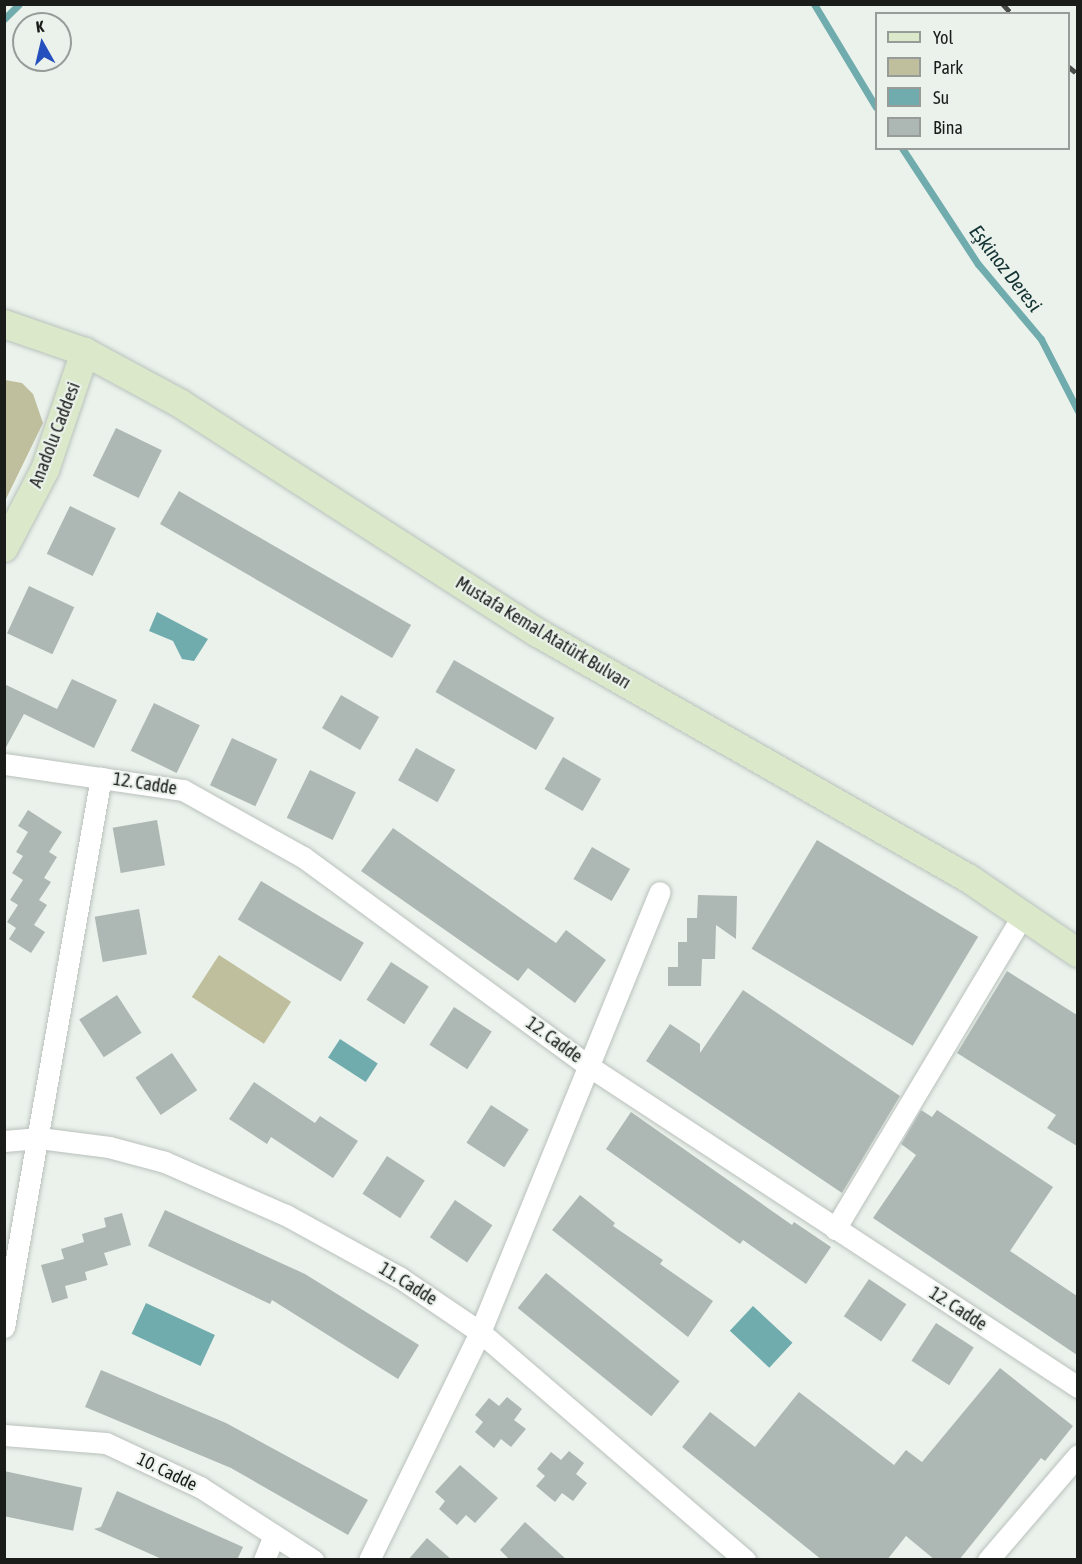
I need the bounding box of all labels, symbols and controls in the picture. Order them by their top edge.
north arrow [12,12,72,72]
legend [875,12,1070,150]
text: K [35,17,45,36]
text: Yol [933,27,953,48]
text: Park [933,57,963,78]
text: Su [933,87,949,108]
text: Bina [933,117,963,138]
water label: Eşkinoz Deresi [965,220,1047,316]
street label: Anadolu Caddesi [25,379,85,491]
street label: Mustafa Kemal Atatürk Bulvarı [452,572,634,694]
street label: 12. Cadde [112,768,178,800]
street label: 12. Cadde [522,1012,586,1068]
street label: 11. Cadde [375,1258,441,1310]
street label: 12. Cadde [925,1282,991,1336]
street label: 10. Cadde [133,1448,201,1496]

